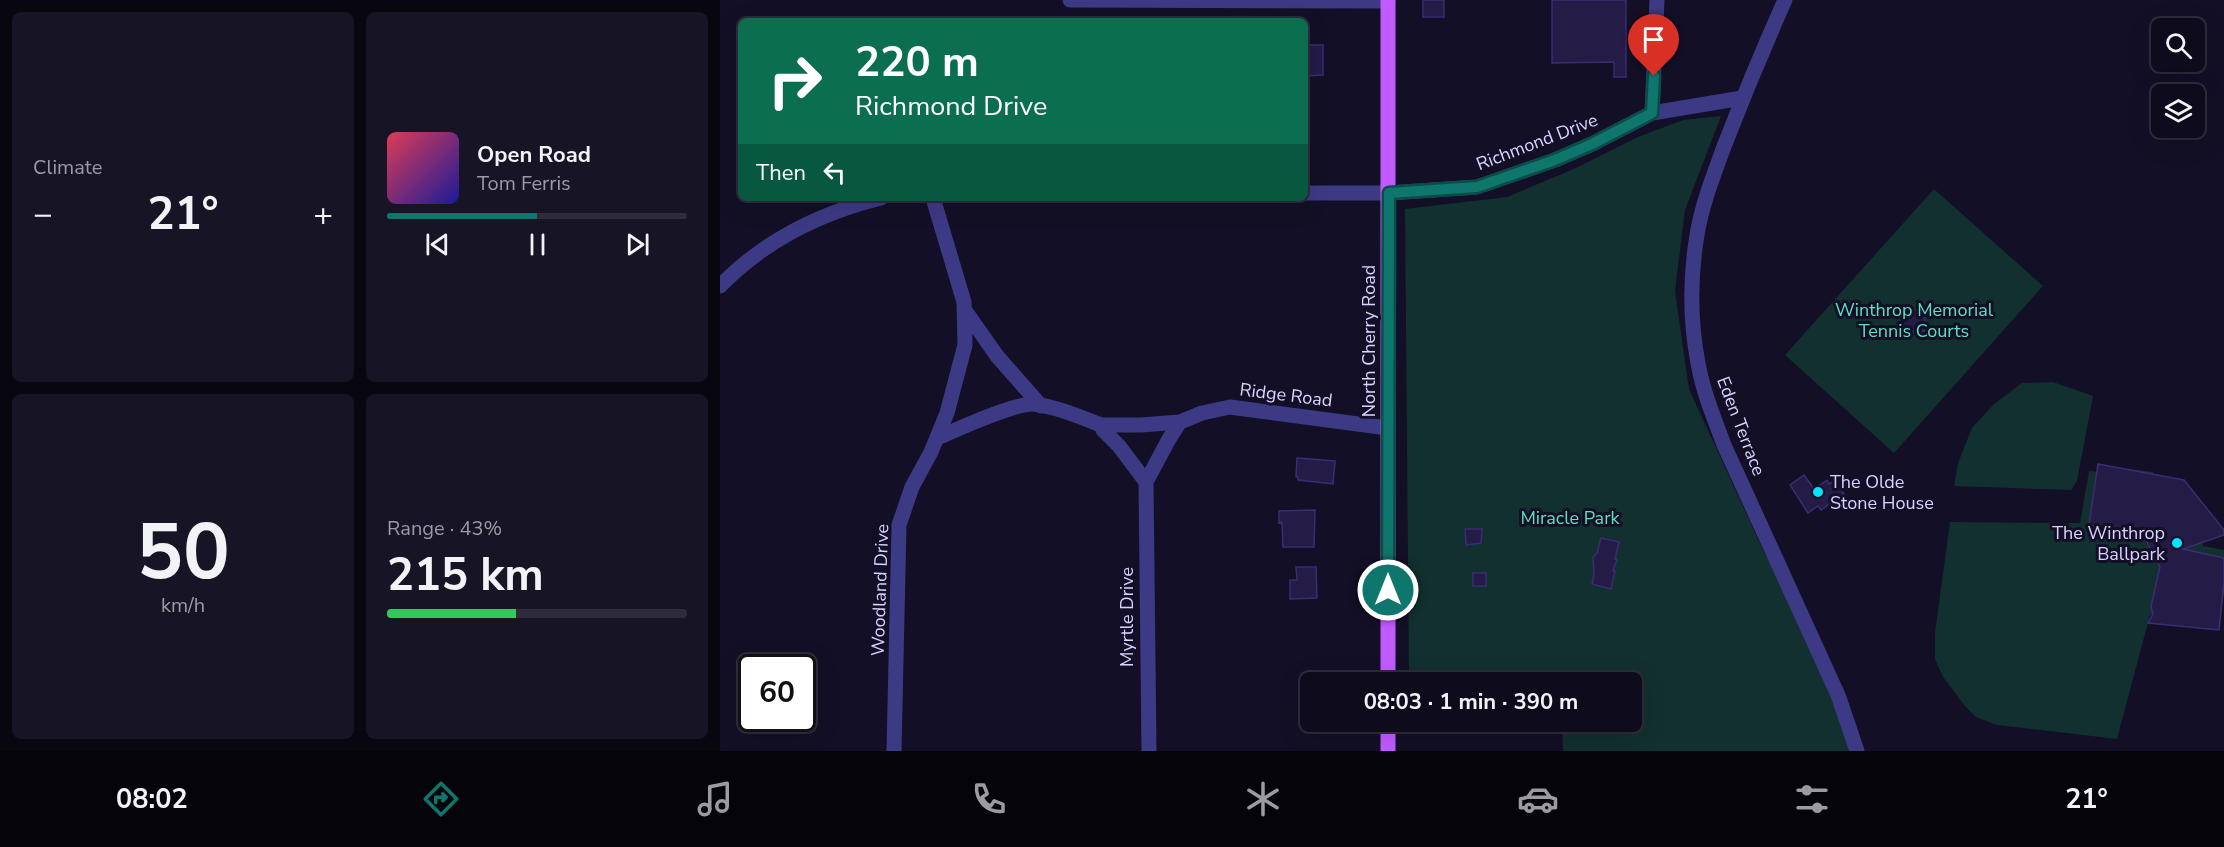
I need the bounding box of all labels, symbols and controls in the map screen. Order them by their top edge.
pin [1628,14,1679,76]
map controls [2151,18,2205,138]
button: search [2151,18,2205,72]
icon: arrive [1637,23,1670,56]
text: 220 m [855,34,979,91]
icon: right [756,42,834,120]
button: layers [2151,84,2205,138]
text: Richmond Drive [855,88,1047,125]
street label: Richmond Drive [1473,108,1601,176]
text: Open Road [477,140,591,170]
text: Climate [33,154,102,181]
icon: left [818,156,851,189]
text: Then [756,158,806,188]
text: Tom Ferris [477,170,571,197]
text: 21° [147,184,219,245]
text: − [33,192,53,237]
text: + [313,192,333,237]
icon: previous [421,228,454,261]
icon: pause [521,228,554,261]
icon: next [621,228,654,261]
street label: North Cherry Road [1357,265,1381,417]
park label: Winthrop Memorial Tennis Courts [1835,298,1994,343]
street label: Eden Terrace [1711,373,1771,479]
street label: Ridge Road [1238,377,1334,413]
place label: The Olde Stone House [1830,470,1934,515]
marker: The Olde Stone House [1811,485,1825,499]
text: 50 [136,499,230,606]
park label: Miracle Park [1520,506,1621,530]
text: Range · 43% [387,515,502,542]
place label: The Winthrop Ballpark [2052,521,2166,566]
street label: Woodland Drive [866,524,894,656]
marker: The Winthrop Ballpark [2170,536,2184,550]
text: 215 km [387,545,544,606]
position arrow [1356,558,1420,622]
street label: Myrtle Drive [1115,567,1139,667]
text: km/h [161,592,205,619]
speed limit sign: 60 [738,654,816,732]
text: 08:03 · 1 min · 390 m [1364,687,1578,717]
icon: directions [420,778,462,820]
icon: music [694,778,736,820]
icon: phone [968,778,1010,820]
icon: climate [1242,778,1284,820]
icon: car [1517,778,1559,820]
icon: filters [1791,778,1833,820]
text: 08:02 [116,781,188,818]
text: 21° [2065,781,2108,818]

